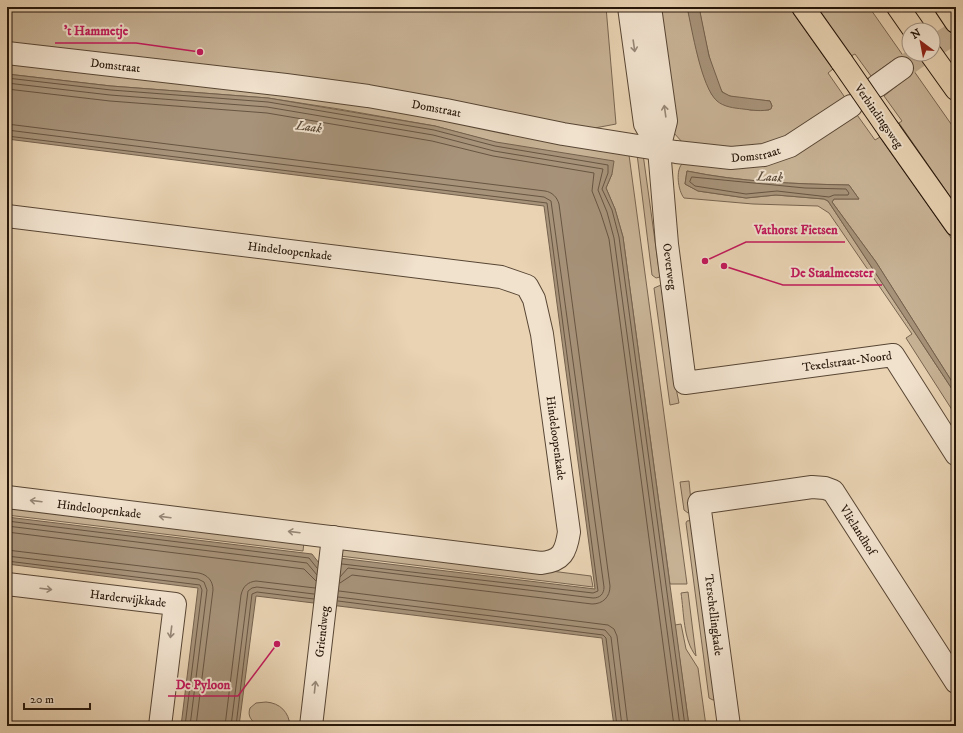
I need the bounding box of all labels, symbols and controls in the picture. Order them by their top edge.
callout: 't Hammetje [55,18,136,43]
north arrow [901,22,941,62]
text: 't Hammetje [64,23,129,40]
text: N [909,26,924,43]
one-way arrow [630,39,638,52]
street label: Domstraat [89,56,141,76]
street label: Verbindingsweg [850,80,906,151]
street label: Domstraat [410,97,463,121]
one-way arrow [661,105,668,118]
water label: Laak [294,117,323,137]
street label: Domstraat [730,143,783,166]
water label: Laak [756,168,784,186]
callout: Vathorst Fietsen [746,217,845,242]
text: Vathorst Fietsen [753,222,838,238]
street label: Hindeloopenkade [247,239,333,264]
street label: Oeverweg [659,242,680,291]
callout: De Staalmeester [783,260,882,285]
text: De Staalmeester [790,265,874,281]
street label: Texelstraat-Noord [801,348,893,375]
street label: Hindeloopenkade [543,395,569,481]
one-way arrow [30,497,43,505]
street label: Hindeloopenkade [56,497,142,522]
street label: Vlielandhof [836,502,880,560]
one-way arrow [159,513,172,521]
one-way arrow [288,528,301,536]
street label: Terschellingkade [701,573,726,657]
one-way arrow [39,585,52,593]
street label: Harderwijkkade [89,587,167,611]
street label: Griendweg [312,605,333,658]
one-way arrow [168,625,175,638]
callout: De Pyloon [168,671,238,696]
text: De Pyloon [176,677,231,694]
one-way arrow [311,681,319,694]
scale bar [24,685,90,711]
text: 20 m [30,692,54,707]

